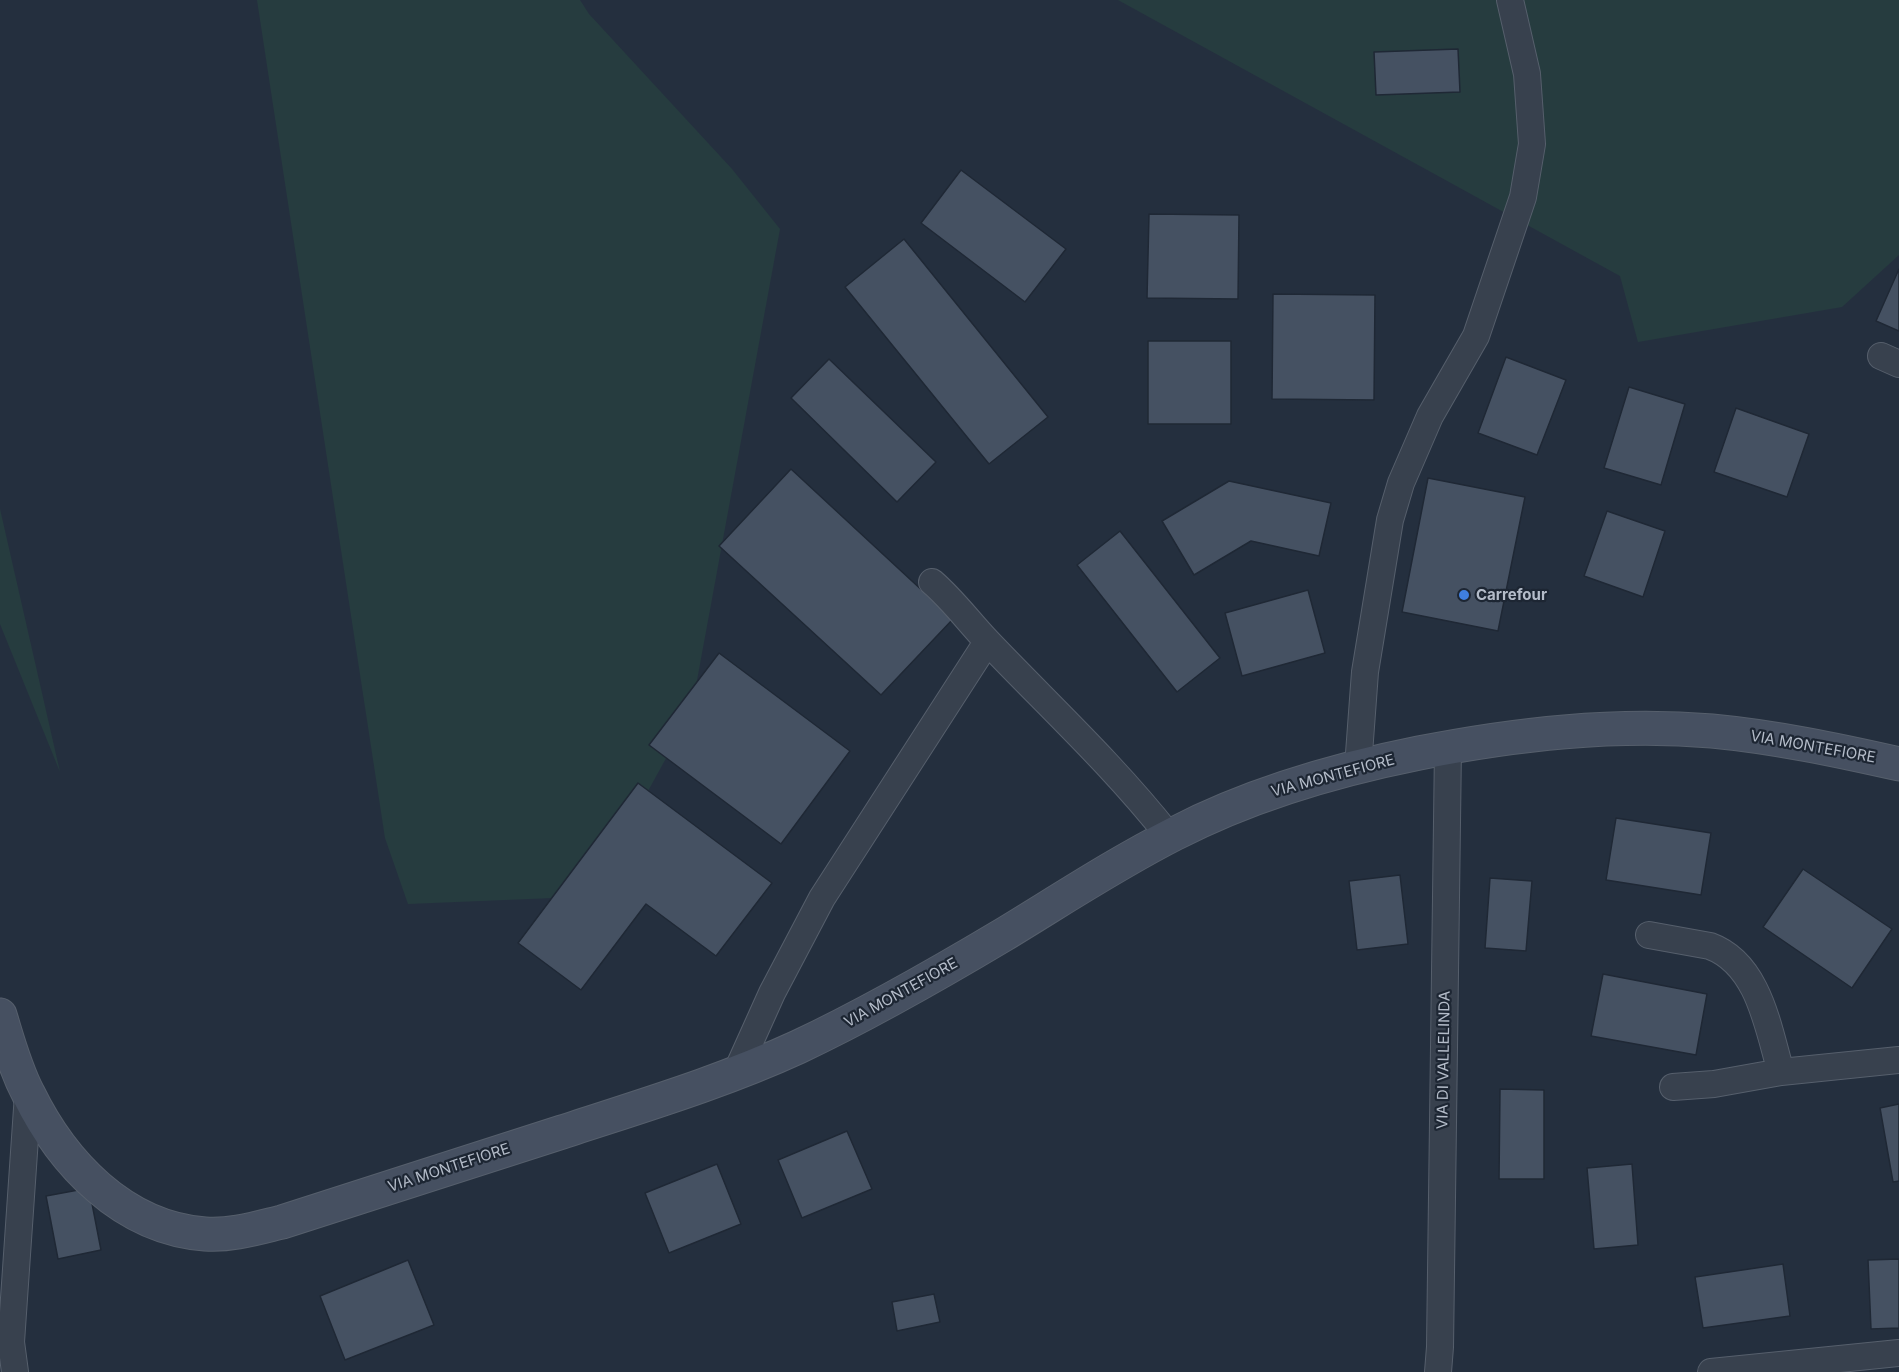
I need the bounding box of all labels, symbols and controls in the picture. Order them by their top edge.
place label: Carrefour [1476,586,1547,604]
marker: Carrefour [1457,588,1471,602]
street label: VIA MONTEFIORE [1749,727,1877,767]
street label: VIA MONTEFIORE [1269,751,1397,801]
street label: VIA MONTEFIORE [841,954,961,1032]
street label: VIA DI VALLELINDA [1434,991,1454,1129]
street label: VIA MONTEFIORE [386,1140,512,1196]

